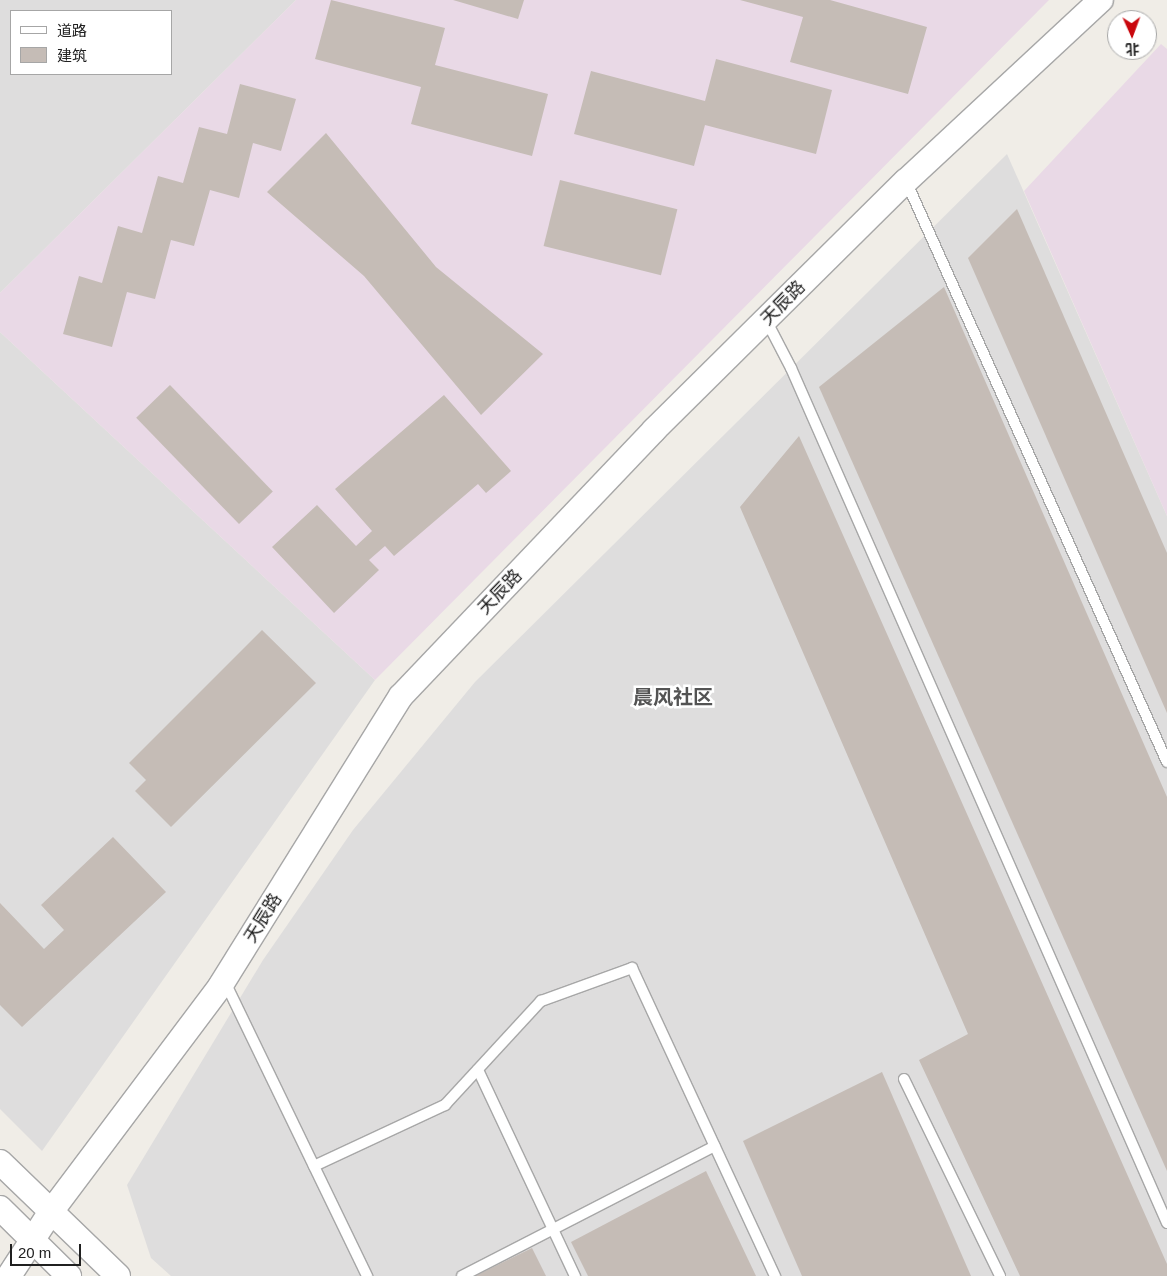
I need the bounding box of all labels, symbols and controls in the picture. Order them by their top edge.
legend [10,10,172,75]
north arrow [1107,10,1157,60]
text: 道路 [57,22,87,39]
text: 北 [1125,41,1140,57]
text: 建筑 [57,47,87,64]
street label: 天辰路 [756,276,810,330]
street label: 天辰路 [473,565,527,619]
district label: 晨风社区 [633,685,713,709]
street label: 天辰路 [240,889,286,947]
scale bar [12,1234,84,1266]
text: 20 m [18,1244,51,1261]

